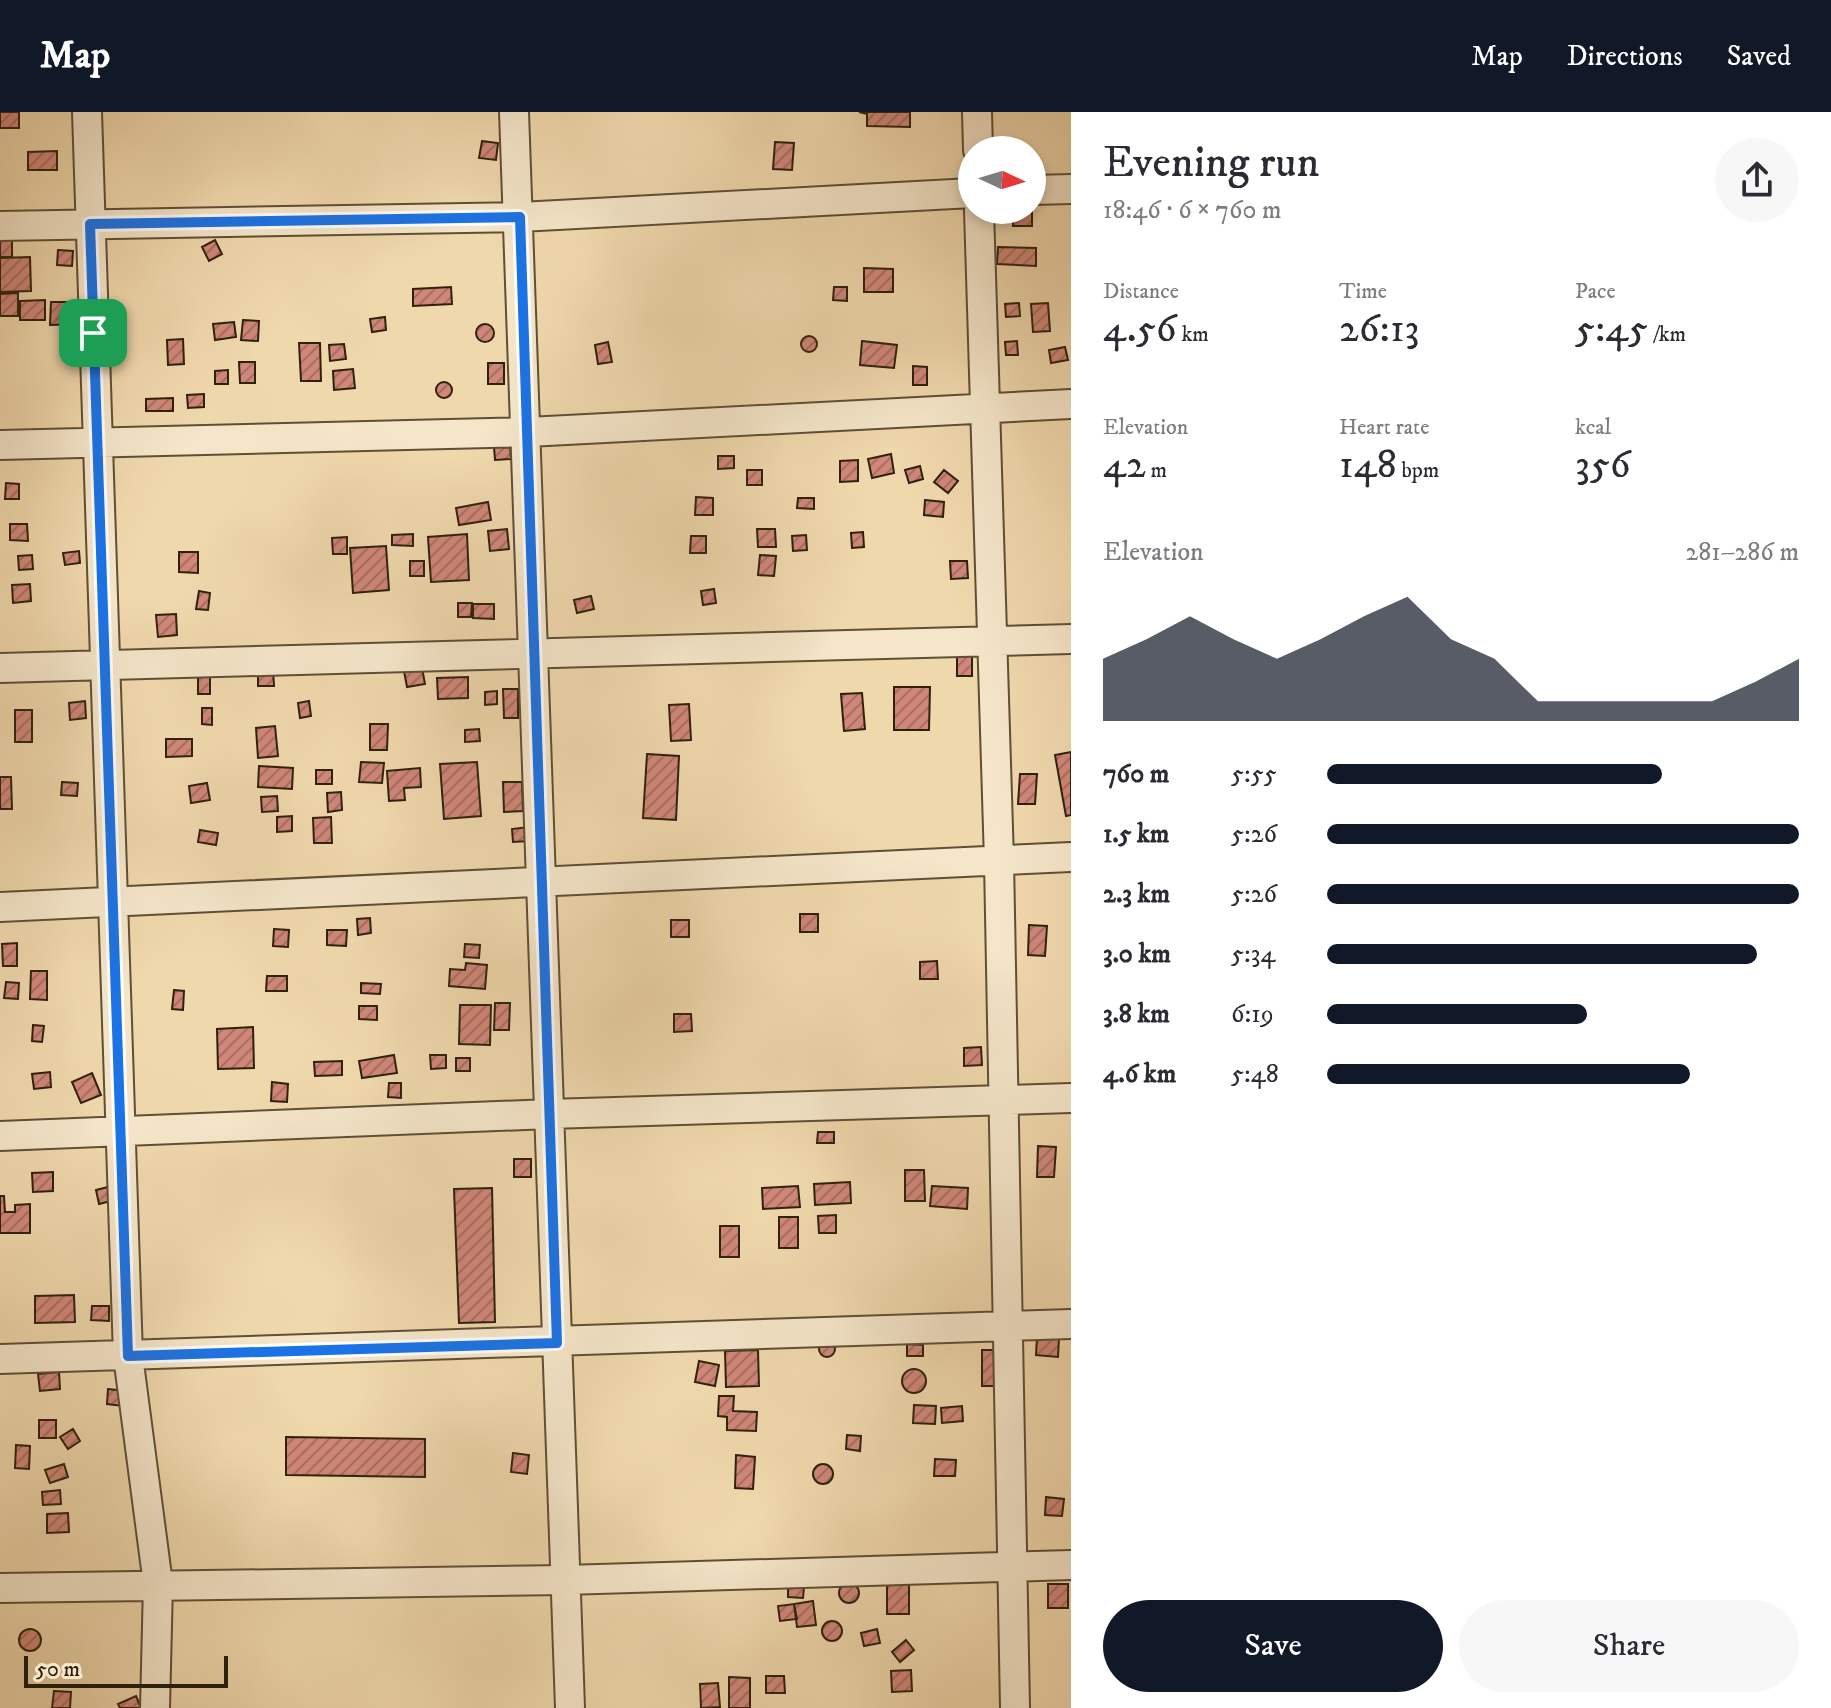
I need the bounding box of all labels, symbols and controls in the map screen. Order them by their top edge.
text: Map [40,32,110,80]
text: Map [1471,39,1523,74]
text: Directions [1567,39,1683,74]
text: Saved [1727,39,1791,74]
north arrow [958,136,1046,224]
map controls [958,136,1046,224]
text: Evening run [1103,136,1320,191]
button: share [1715,138,1799,222]
text: 18:46 · 6 × 760 m [1103,194,1282,227]
text: Distance [1103,278,1179,305]
text: Time [1339,278,1387,305]
text: Pace [1575,278,1616,305]
pin [59,299,127,367]
text: 4.56 [1103,305,1177,355]
text: 26:13 [1339,305,1420,355]
text: 5:45 [1575,305,1648,355]
icon: arrive [71,311,115,355]
text: km [1177,321,1209,348]
text: /km [1648,321,1686,348]
text: Elevation [1103,414,1188,441]
text: Heart rate [1339,414,1429,441]
text: kcal [1575,414,1611,441]
text: 42 [1103,441,1146,491]
text: 148 [1339,441,1397,491]
text: 356 [1575,441,1631,491]
text: m [1146,457,1167,484]
text: bpm [1397,457,1439,484]
text: Elevation [1103,536,1204,569]
text: 281–286 m [1686,536,1799,569]
text: 760 m [1103,758,1169,791]
text: 5:55 [1231,758,1277,791]
text: 1.5 km [1103,818,1169,851]
text: 5:26 [1231,818,1277,851]
text: 2.3 km [1103,878,1170,911]
text: 5:26 [1231,878,1277,911]
text: 3.0 km [1103,938,1171,971]
text: 5:34 [1231,938,1275,971]
text: 3.8 km [1103,998,1170,1031]
text: 6:19 [1231,998,1274,1031]
text: 4.6 km [1103,1058,1176,1091]
text: 5:48 [1231,1058,1279,1091]
button: Save [1103,1600,1443,1692]
button: Share [1459,1600,1799,1692]
scale bar [24,1652,228,1688]
text: 50 m [36,1656,80,1683]

